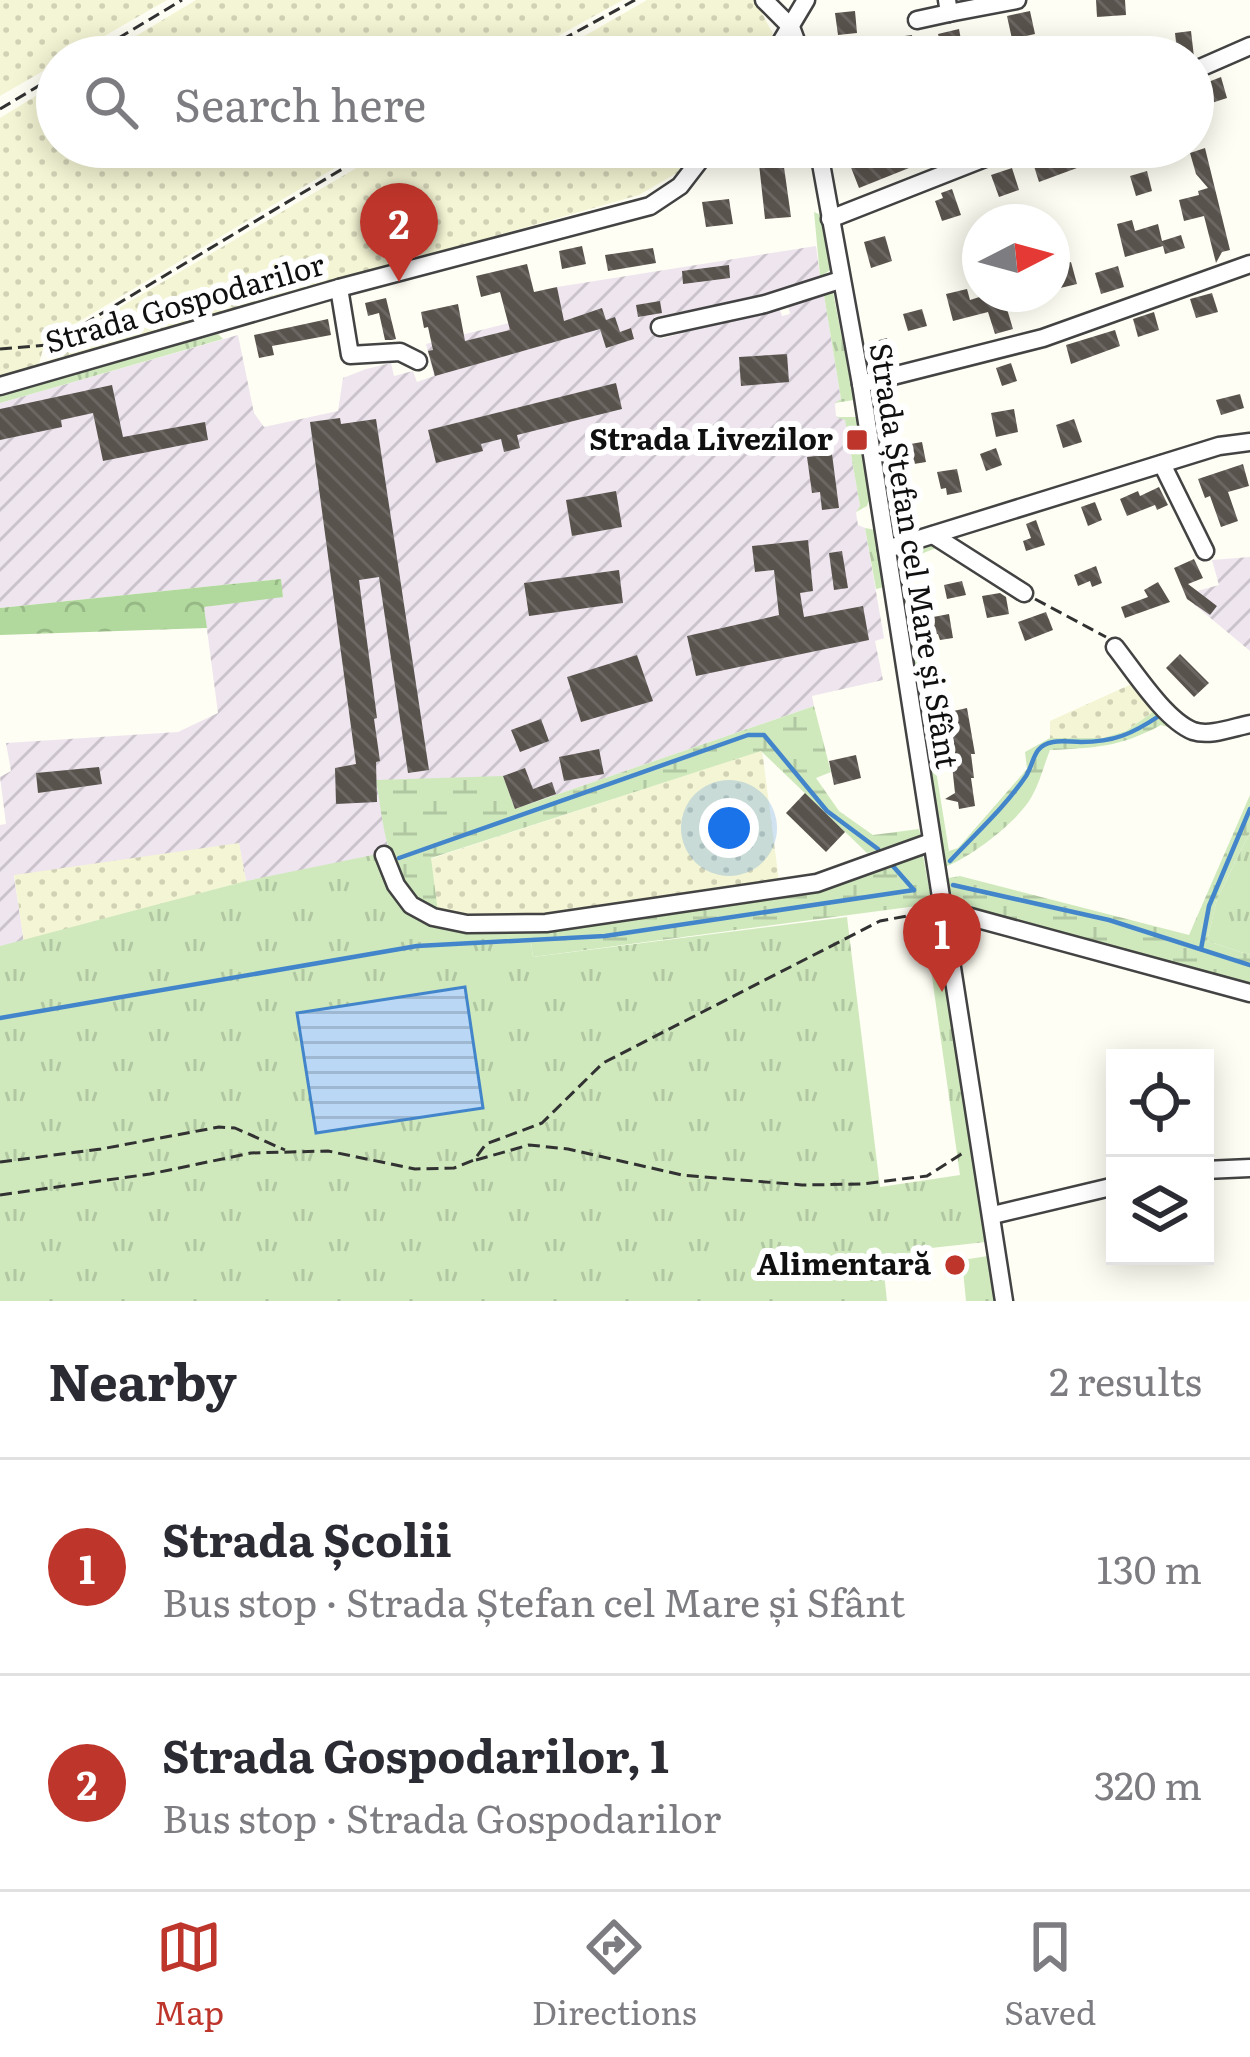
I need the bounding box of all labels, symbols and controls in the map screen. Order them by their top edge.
search box [36,36,1214,168]
icon: search [78,69,144,135]
text: Search here [174,69,426,136]
pin: 2 [360,183,438,282]
north arrow [962,204,1070,312]
street label: Strada Gospodarilor [39,240,329,362]
street label: Strada Ștefan cel Mare și Sfânt [861,340,971,771]
place label: Strada Livezilor [589,415,833,459]
marker: Strada Livezilor [844,427,870,453]
your location [699,798,759,858]
pin: 1 [903,893,981,992]
map controls [1106,1049,1214,1265]
button: locate [1106,1049,1214,1157]
button: layers [1106,1157,1214,1265]
place label: Alimentară [757,1240,932,1284]
marker: Alimentară [942,1252,968,1278]
text: Nearby [48,1341,237,1417]
text: 2 results [1049,1350,1202,1408]
text: Strada Școlii [162,1504,452,1571]
text: 1 [79,1538,95,1596]
text: 130 m [1097,1538,1202,1596]
text: Bus stop · Strada Ștefan cel Mare și Sfânt [162,1571,905,1629]
text: Strada Gospodarilor, 1 [162,1720,669,1787]
text: 2 [77,1754,97,1812]
text: 320 m [1094,1754,1202,1812]
text: Bus stop · Strada Gospodarilor [162,1787,721,1845]
tab: Map [154,1914,224,2035]
tab: Directions [532,1914,697,2035]
tab: Saved [1004,1914,1096,2035]

